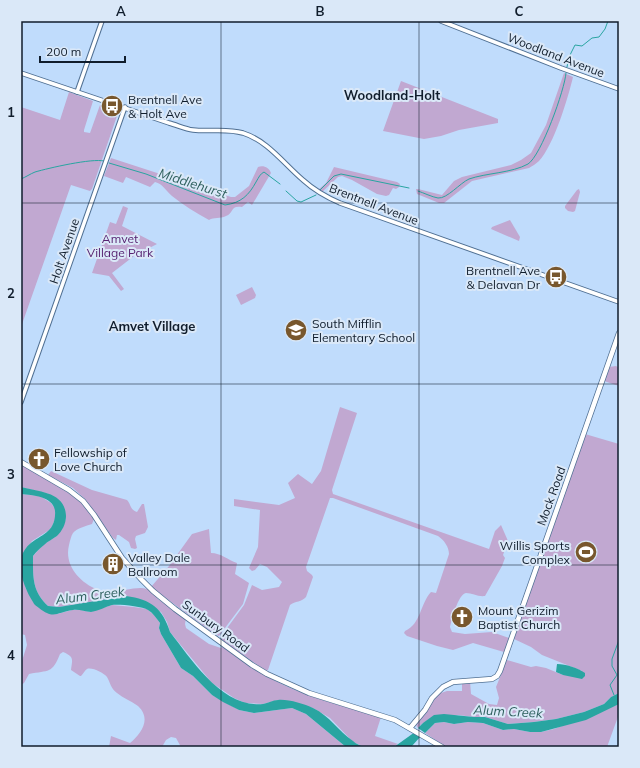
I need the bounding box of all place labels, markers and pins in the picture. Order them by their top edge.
place label: Brentnell Ave & Holt Ave [128,92,202,121]
bus stop icon: Brentnell Ave & Holt Ave [99,93,125,119]
place label: Brentnell Ave & Delavan Dr [466,263,541,292]
bus stop icon: Brentnell Ave & Delavan Dr [543,264,569,290]
place label: South Mifflin Elementary School [312,316,415,345]
school or university icon: South Mifflin Elementary School [283,317,309,343]
place label: Fellowship of Love Church [54,445,128,474]
church icon: Fellowship of Love Church [26,446,52,472]
place label: Willis Sports Complex [500,538,571,567]
sports icon: Willis Sports Complex [573,539,599,565]
place label: Valley Dale Ballroom [128,550,190,579]
building icon: Valley Dale Ballroom [100,551,126,577]
place label: Mount Gerizim Baptist Church [478,603,560,632]
church icon: Mount Gerizim Baptist Church [449,604,475,630]

